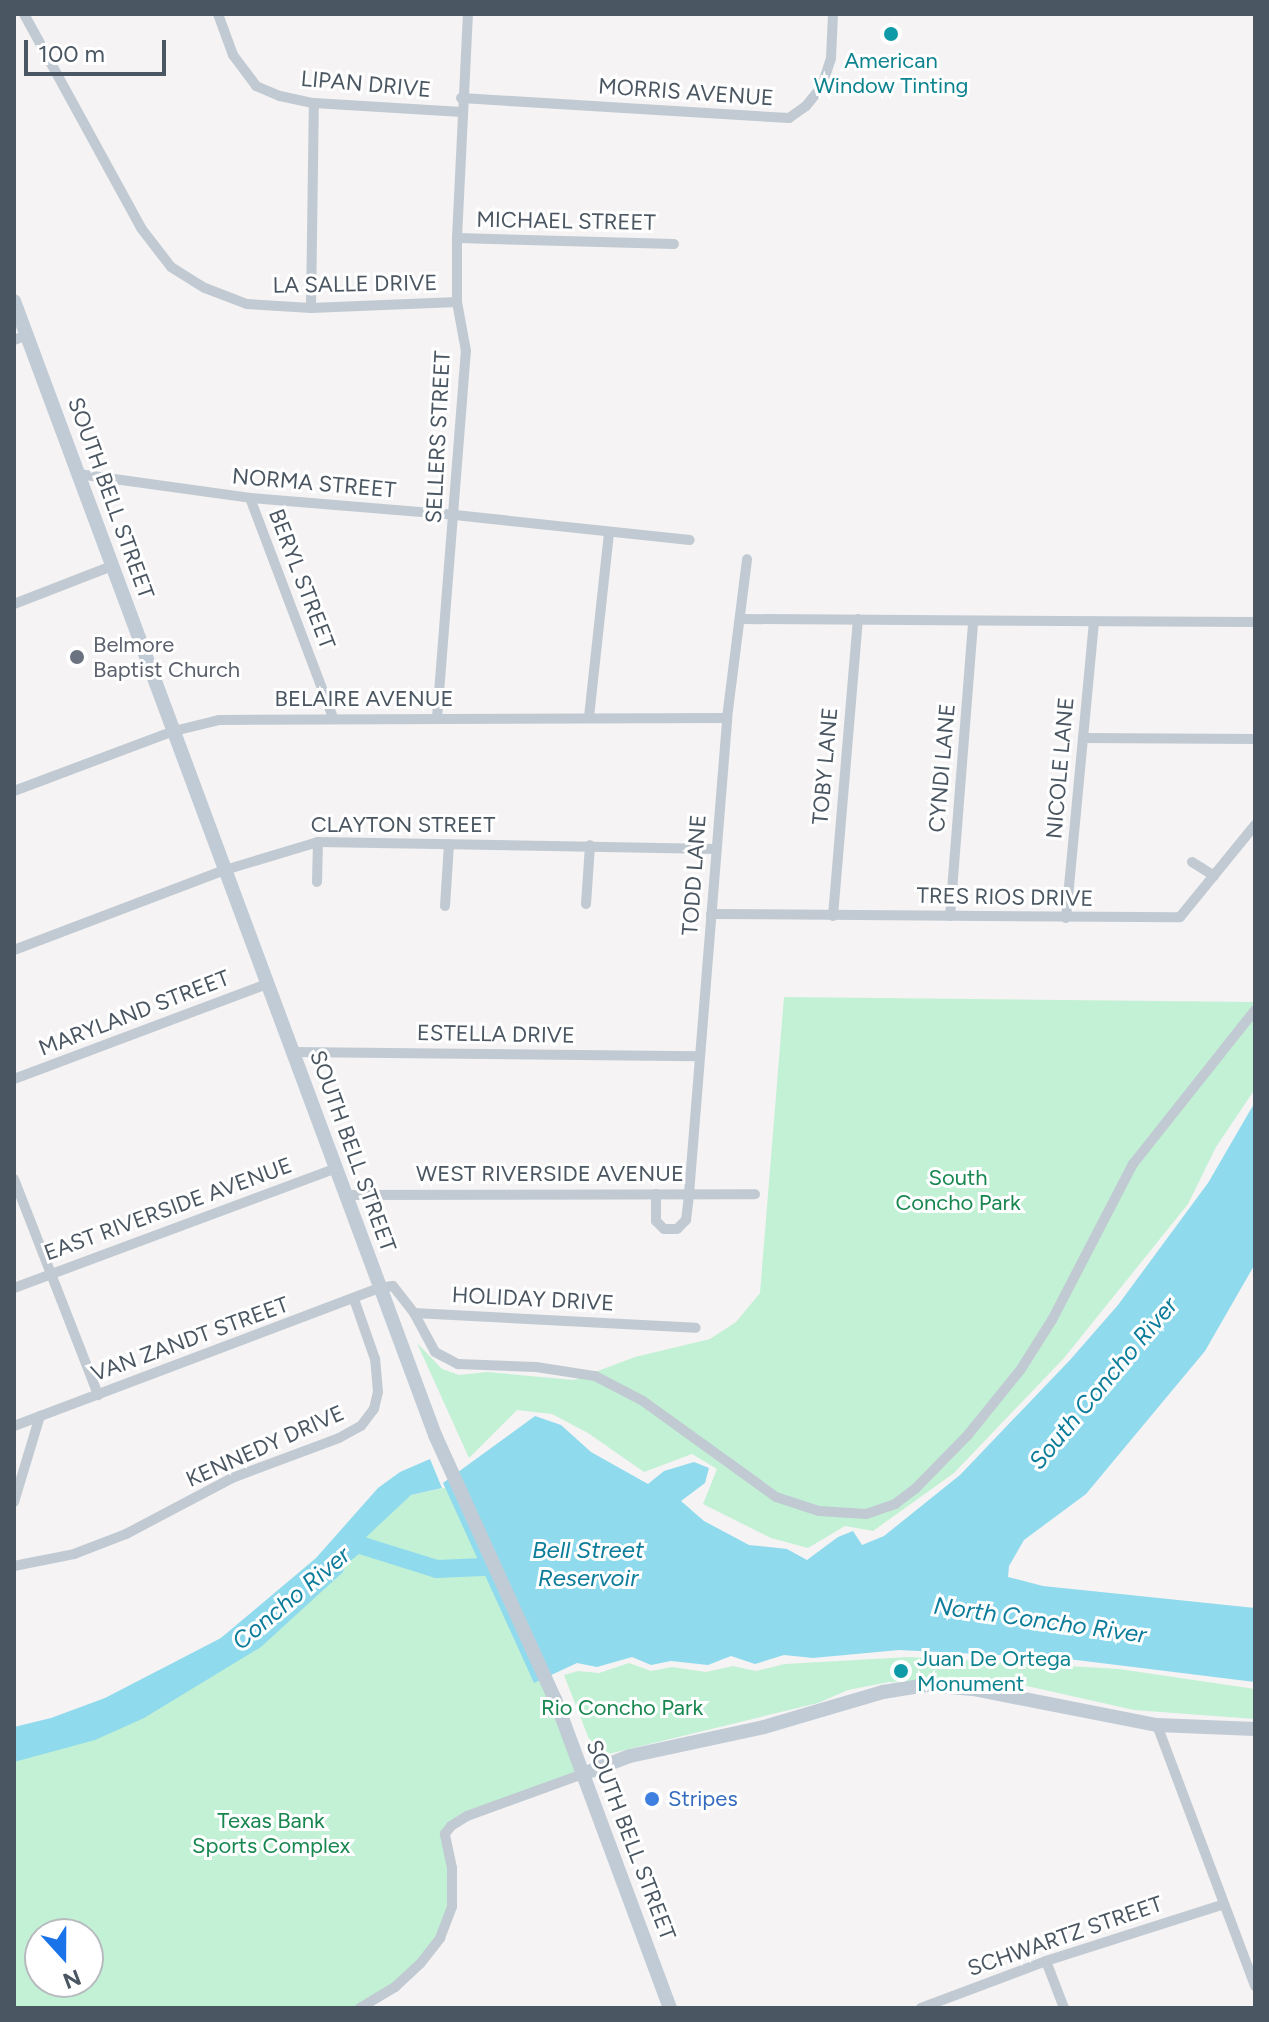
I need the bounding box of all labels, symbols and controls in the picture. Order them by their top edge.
scale bar [28,24,170,74]
marker: American Window Tinting [882,25,900,43]
text: 100 m [38,39,105,68]
place label: American Window Tinting [814,47,968,98]
street label: LIPAN DRIVE [300,65,432,103]
street label: MORRIS AVENUE [597,73,775,111]
street label: MICHAEL STREET [476,206,656,236]
street label: LA SALLE DRIVE [272,269,438,299]
street label: SELLERS STREET [420,350,456,524]
street label: SOUTH BELL STREET [62,394,160,602]
street label: NORMA STREET [231,463,397,503]
street label: BERYL STREET [263,505,341,653]
place label: Belmore Baptist Church [93,631,240,682]
marker: Belmore Baptist Church [68,648,86,666]
street label: BELAIRE AVENUE [275,686,453,712]
street label: NICOLE LANE [1041,696,1079,840]
street label: CYNDI LANE [923,703,961,833]
street label: TOBY LANE [807,706,843,826]
street label: CLAYTON STREET [311,812,495,838]
street label: TODD LANE [677,814,711,936]
street label: TRES RIOS DRIVE [916,882,1094,912]
street label: MARYLAND STREET [35,964,233,1062]
street label: ESTELLA DRIVE [417,1019,575,1049]
street label: SOUTH BELL STREET [304,1047,402,1255]
street label: EAST RIVERSIDE AVENUE [41,1152,295,1266]
street label: WEST RIVERSIDE AVENUE [416,1161,684,1187]
park label: South Concho Park [895,1164,1021,1216]
street label: HOLIDAY DRIVE [451,1282,615,1316]
street label: VAN ZANDT STREET [88,1291,292,1387]
water label: South Concho River [1023,1291,1183,1475]
street label: KENNEDY DRIVE [182,1399,348,1493]
water label: Bell Street Reservoir [532,1536,644,1592]
water label: Concho River [226,1540,356,1656]
water label: North Concho River [932,1591,1148,1649]
place label: Juan De Ortega Monument [917,1645,1071,1696]
marker: Juan De Ortega Monument [892,1662,910,1680]
park label: Rio Concho Park [541,1695,703,1721]
street label: SOUTH BELL STREET [581,1736,681,1944]
place label: Stripes [668,1786,738,1812]
marker: Stripes [643,1790,661,1808]
park label: Texas Bank Sports Complex [192,1807,350,1858]
street label: SCHWARTZ STREET [964,1890,1166,1982]
north arrow [24,1918,104,1998]
text: N [59,1963,85,1995]

